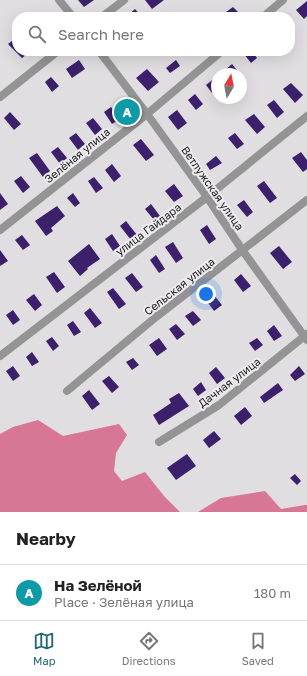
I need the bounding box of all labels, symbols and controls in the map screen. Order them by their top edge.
search box [12,12,295,56]
icon: search [26,23,48,45]
text: Search here [58,25,144,43]
north arrow [211,68,247,104]
pin: A [114,97,140,127]
street label: Зелёная улица [42,125,112,185]
street label: Ветлужская улица [179,143,247,233]
street label: улица Гайдара [113,200,183,258]
street label: Сельская улица [141,254,217,318]
your location [196,284,216,304]
street label: Дачная улица [195,354,263,410]
text: Nearby [16,528,76,549]
text: На Зелёной [54,576,142,594]
text: A [24,585,34,601]
text: 180 m [254,585,291,601]
text: Place · Зелёная улица [54,594,194,610]
tab: Map [33,630,56,667]
tab: Directions [122,630,176,667]
tab: Saved [242,630,274,667]

